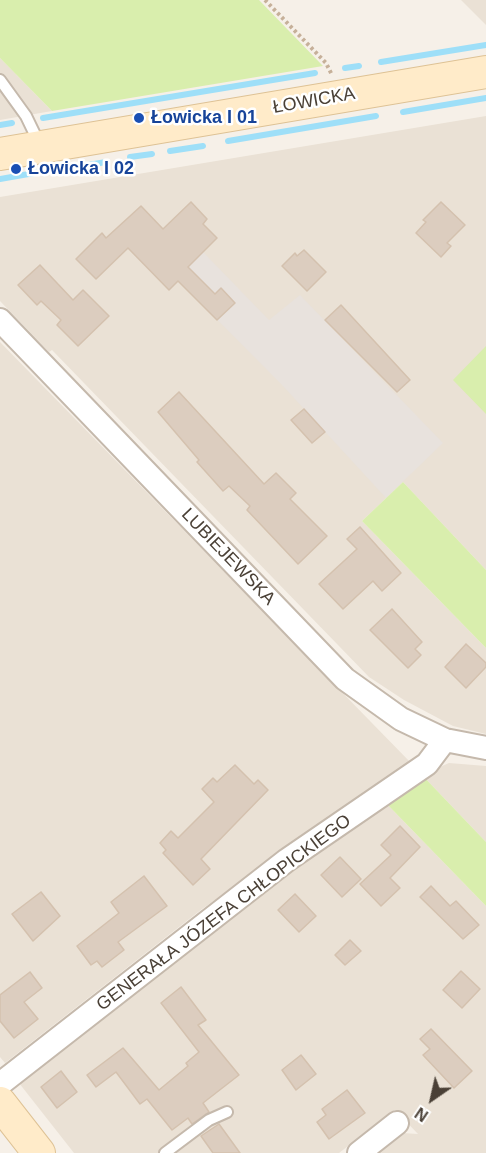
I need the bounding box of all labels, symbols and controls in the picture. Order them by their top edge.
street label: ŁOWICKA [271,83,357,119]
place label: Łowicka I 01 [151,107,257,129]
marker: Łowicka I 01 [132,111,146,125]
place label: Łowicka I 02 [28,158,134,180]
marker: Łowicka I 02 [9,162,23,176]
street label: LUBIEJEWSKA [176,504,280,610]
street label: GENERAŁA JÓZEFA CHŁOPICKIEGO [92,810,356,1016]
north arrow [402,1069,462,1129]
text: N [412,1104,431,1125]

